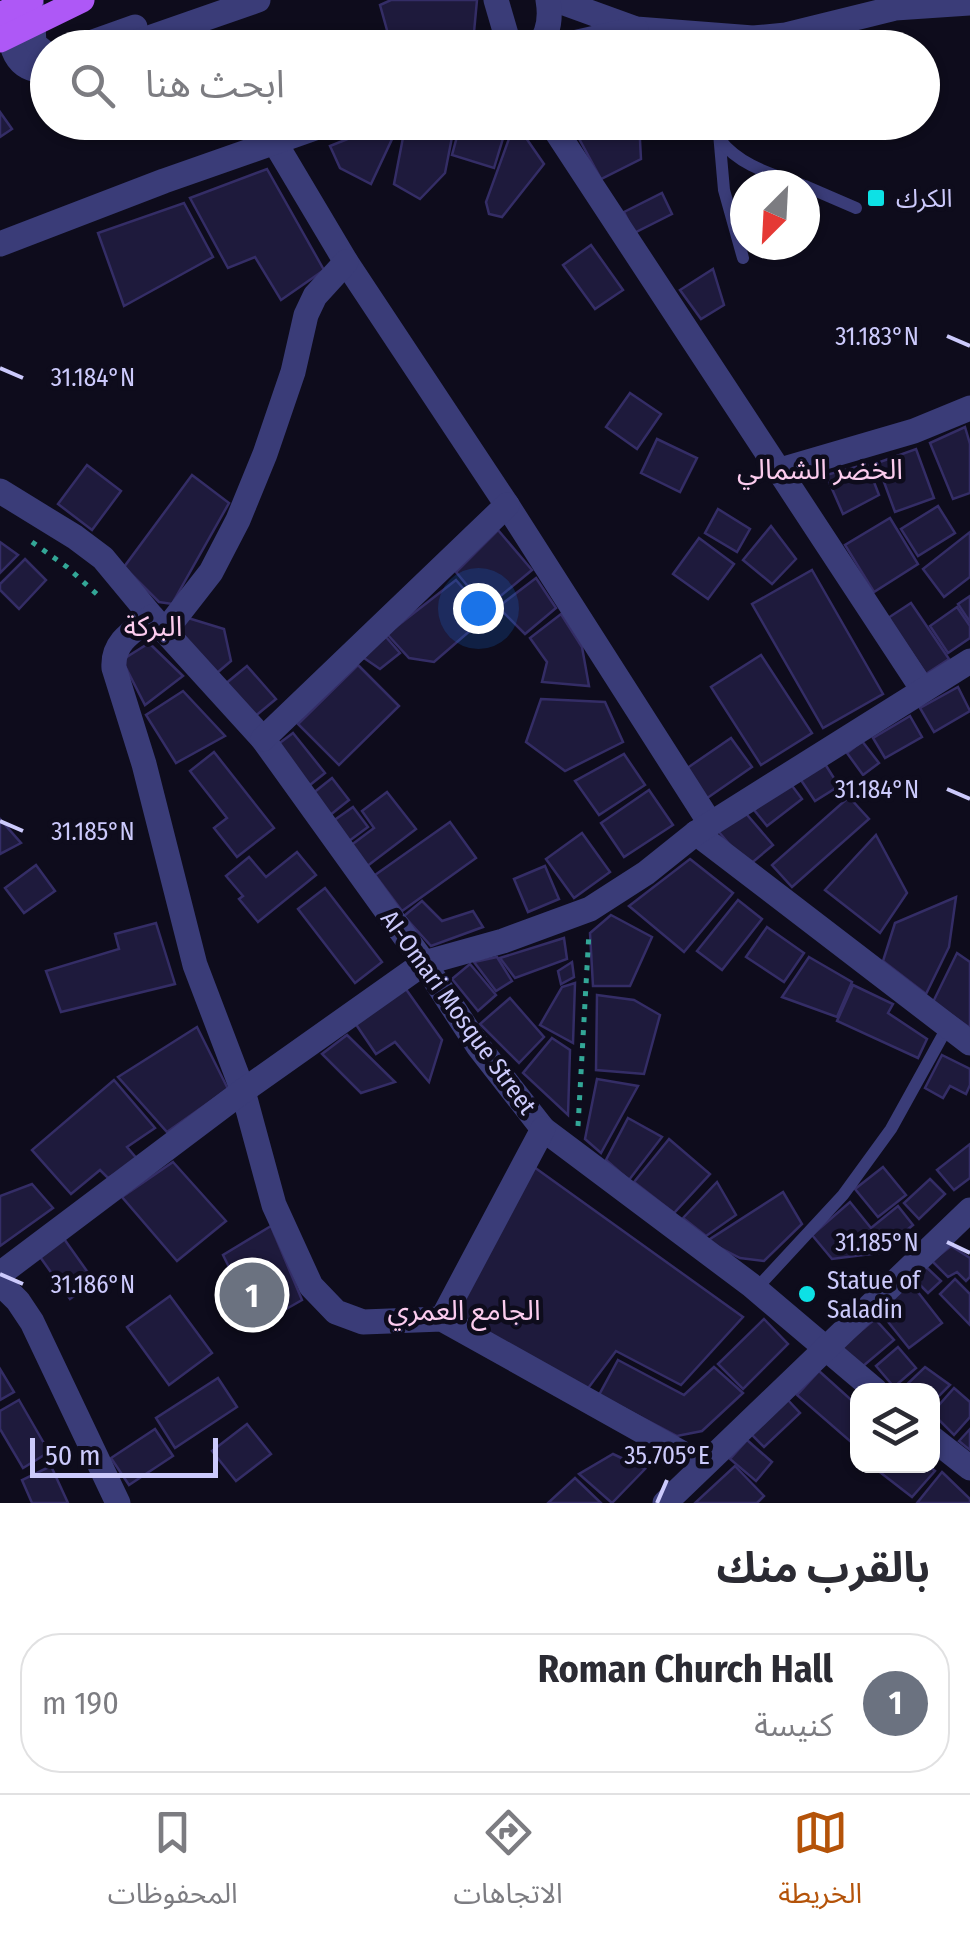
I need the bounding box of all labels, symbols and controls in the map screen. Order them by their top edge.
search box [30,30,940,140]
icon: search [65,58,120,113]
text: ابحث هنا [145,61,285,107]
north arrow [730,170,820,260]
place label: الكرك [896,184,952,214]
marker: الكرك [865,187,887,209]
text: 31.183°N [835,322,919,352]
text: 31.184°N [51,363,135,393]
district label: الخضر الشمالي [737,453,903,490]
your location [453,583,504,634]
district label: البركة [124,610,182,643]
text: 31.184°N [835,775,919,805]
text: 31.185°N [51,817,135,847]
street label: AI-Omari Mosque Street [374,905,543,1121]
text: 31.185°N [835,1228,919,1258]
pin: 1 [220,1258,284,1332]
place label: Statue of Saladin [827,1266,922,1325]
text: 31.186°N [51,1270,135,1300]
marker: Statue of Saladin [796,1283,818,1305]
district label: الجامع العمري [387,1294,541,1331]
map controls [850,1383,940,1473]
button: layers [850,1383,940,1473]
scale bar [30,1433,218,1478]
text: 50 m [45,1439,101,1472]
text: 35.705°E [624,1441,710,1471]
text: بالقرب منك [717,1543,930,1593]
text: Roman Church Hall [538,1646,833,1692]
text: 190 m [42,1684,119,1722]
text: 1 [889,1684,902,1722]
text: كنيسة [754,1706,833,1744]
tab: المحفوظات [108,1805,238,1924]
tab: الاتجاهات [453,1805,563,1924]
tab: الخريطة [778,1805,862,1924]

